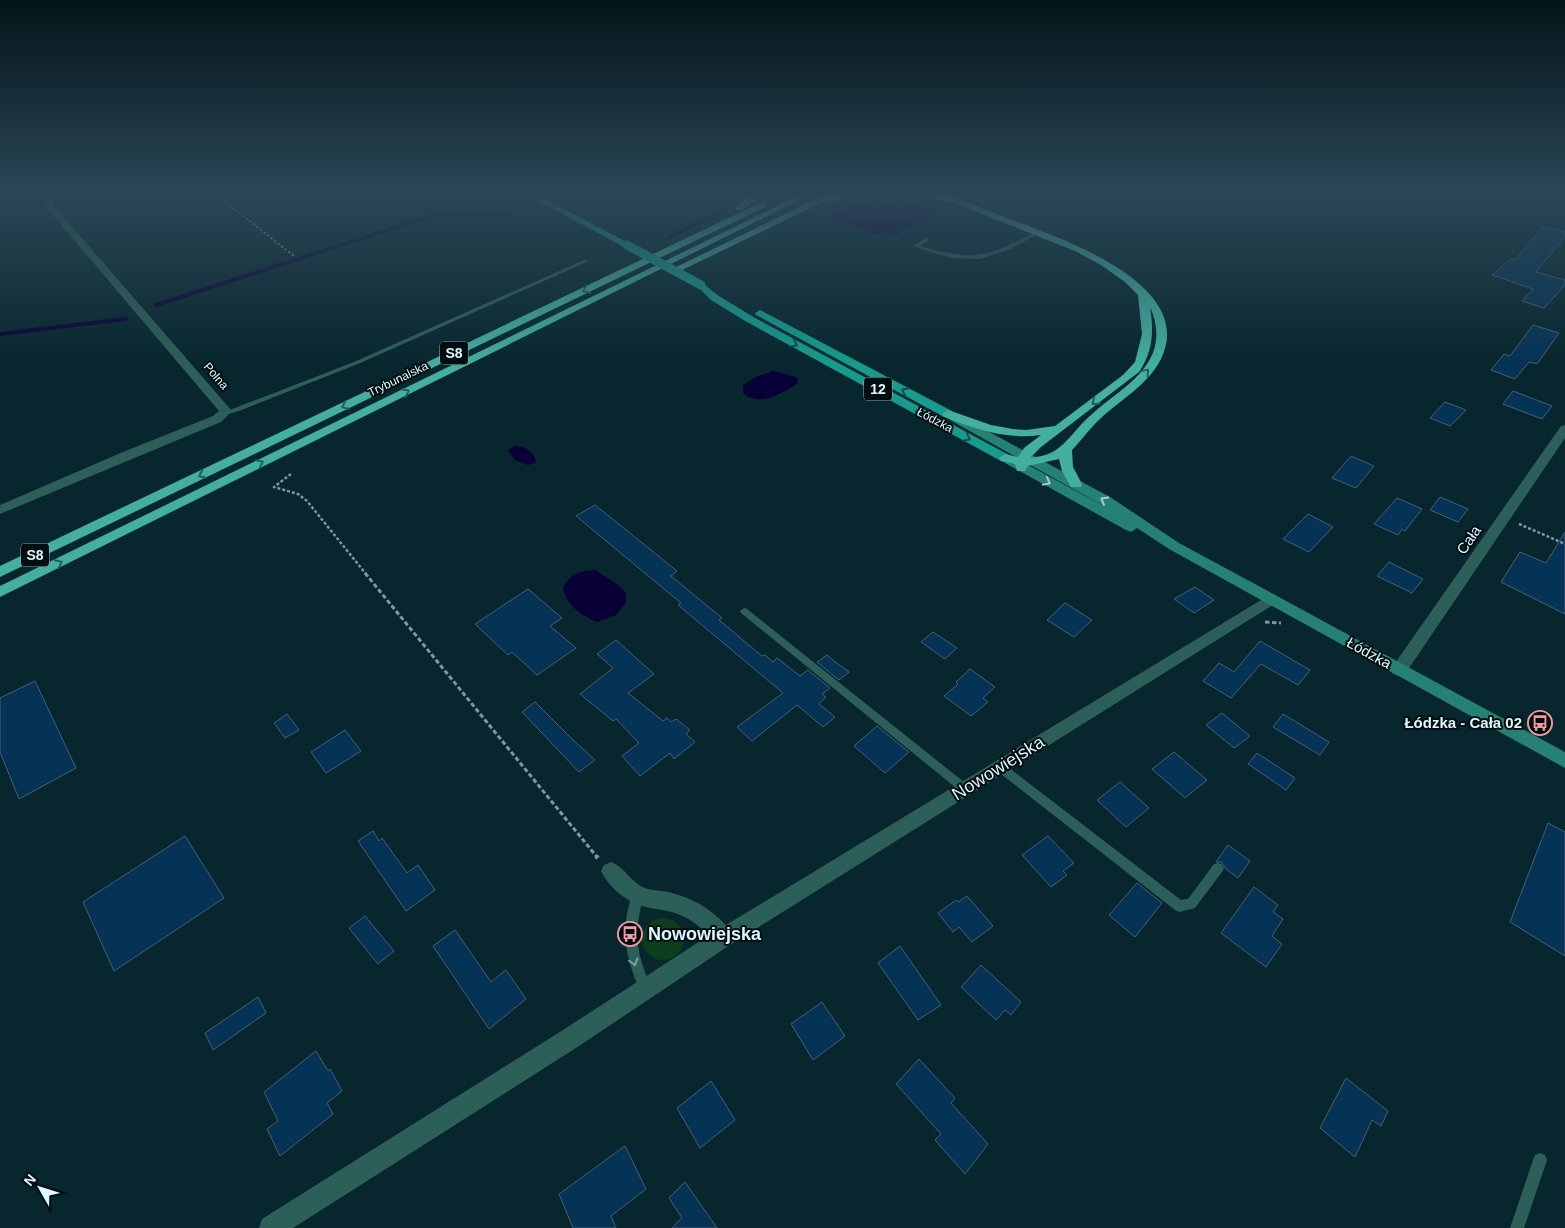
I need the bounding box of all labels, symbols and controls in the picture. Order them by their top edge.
one-way arrow [582,283,591,294]
one-way arrow [788,337,797,347]
road number: S8 [440,342,468,364]
street label: Trybunalska [366,358,431,400]
street label: Polna [201,360,232,392]
one-way arrow [1140,368,1149,377]
road number: 12 [864,378,892,400]
one-way arrow [902,387,911,397]
one-way arrow [401,388,410,398]
one-way arrow [1091,397,1100,406]
one-way arrow [342,399,351,409]
street label: Łódzka [915,405,956,435]
one-way arrow [962,432,971,442]
one-way arrow [255,459,264,469]
one-way arrow [198,469,207,479]
one-way arrow [1042,476,1051,486]
one-way arrow [1100,496,1109,506]
street label: Cała [1453,522,1485,557]
road number: S8 [21,544,49,566]
one-way arrow [54,559,63,569]
street label: Łódzka [1344,633,1395,672]
bus stop icon: Łódzka - Cała 02 [1527,710,1553,736]
place label: Łódzka - Cała 02 [1404,714,1522,731]
street label: Nowowiejska [948,731,1049,804]
bus stop icon: Nowowiejska [617,921,643,947]
place label: Nowowiejska [648,924,762,944]
one-way arrow [628,957,638,965]
north arrow [15,1163,65,1213]
text: N [20,1171,39,1189]

